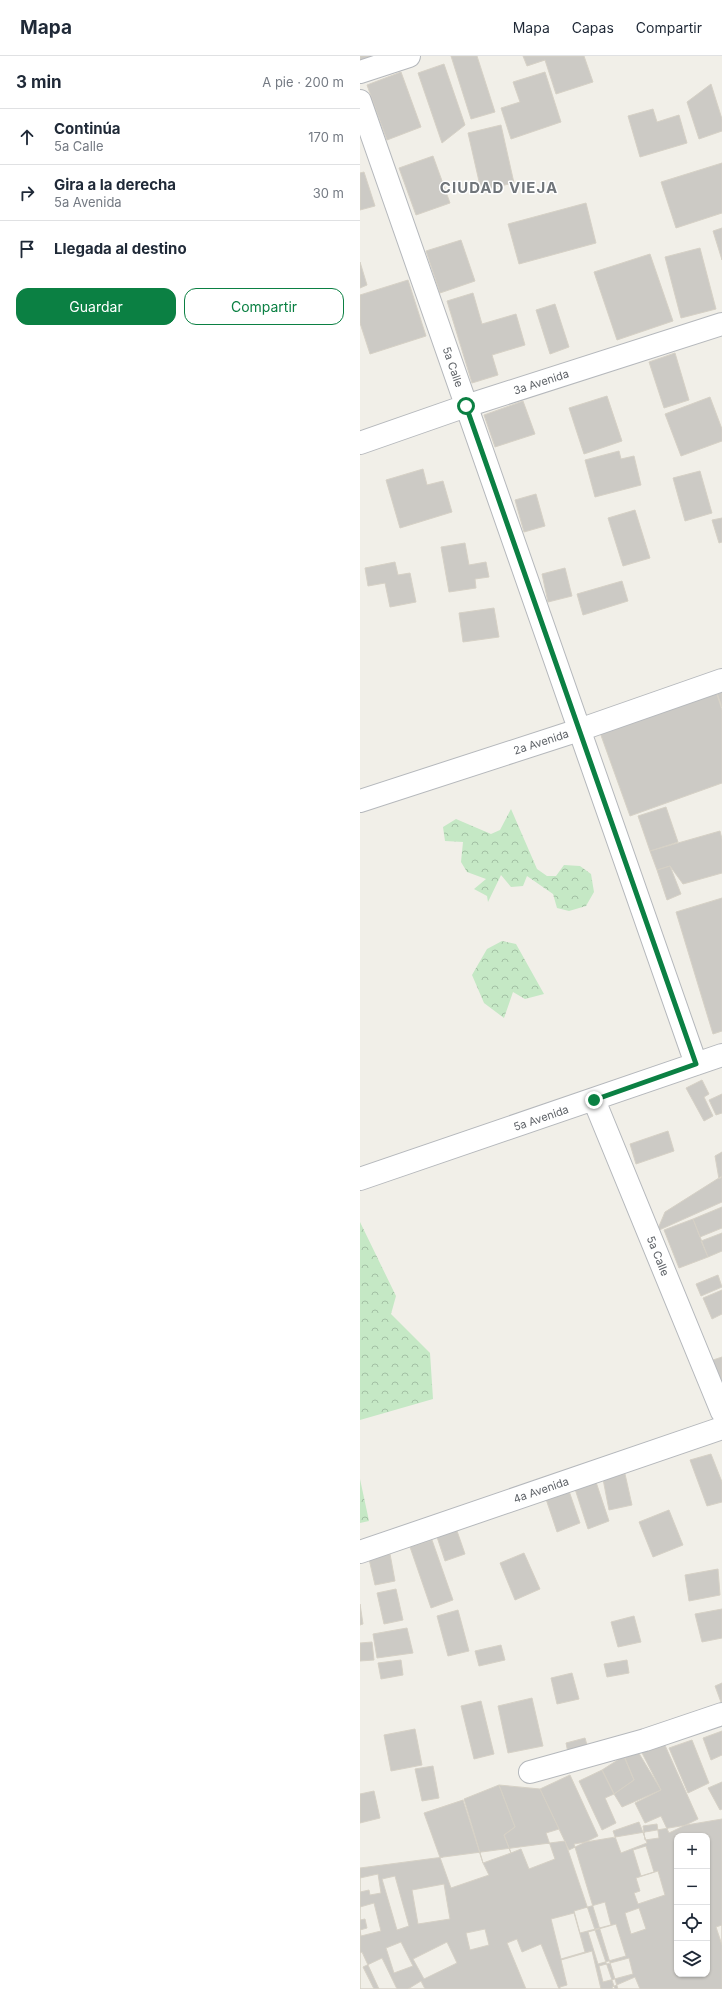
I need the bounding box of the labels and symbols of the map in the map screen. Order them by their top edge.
district label: CIUDAD VIEJA [440,178,558,197]
street label: 5a Calle [440,345,466,389]
street label: 3a Avenida [512,366,570,398]
route start [457,397,475,415]
street label: 2a Avenida [512,726,570,758]
route end [585,1091,603,1109]
street label: 5a Avenida [512,1102,570,1134]
street label: 5a Calle [644,1234,672,1278]
street label: 4a Avenida [511,1474,571,1506]

